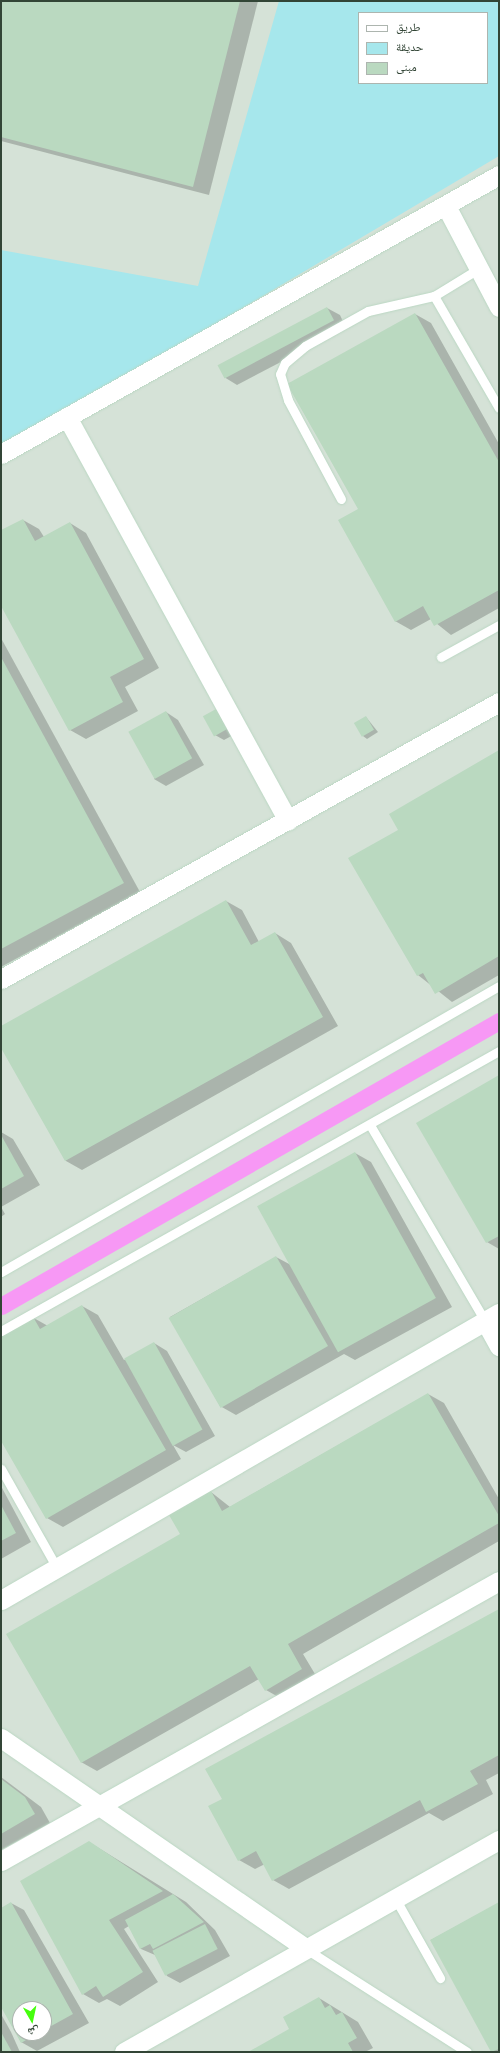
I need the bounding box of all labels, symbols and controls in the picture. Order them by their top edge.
legend [358,12,488,84]
text: طريق [396,18,421,35]
text: حديقة [396,38,424,55]
text: مبنى [396,58,417,75]
north arrow [12,2001,52,2041]
text: ش [27,2024,41,2041]

